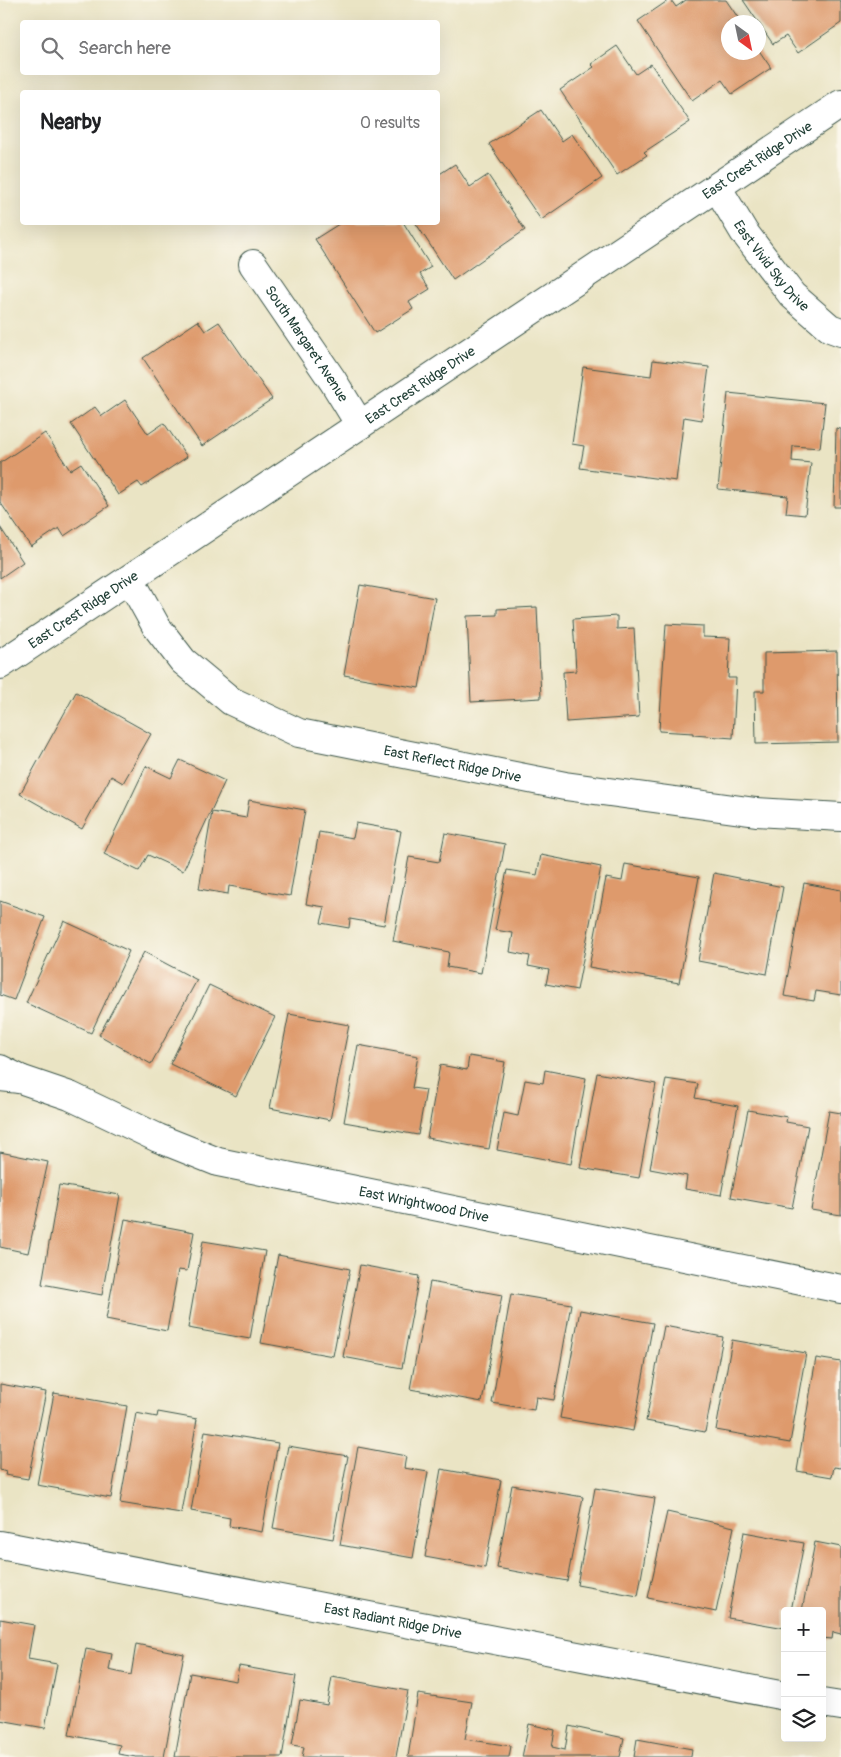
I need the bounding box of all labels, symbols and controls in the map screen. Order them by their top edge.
north arrow [721,15,766,60]
search box [20,20,440,75]
icon: search [38,34,66,62]
text: Search here [78,36,171,60]
text: Nearby [40,109,101,136]
text: 0 results [360,113,420,133]
street label: East Crest Ridge Drive [699,118,815,203]
street label: East Vivid Sky Drive [730,217,813,315]
street label: South Margaret Avenue [261,282,352,405]
street label: East Crest Ridge Drive [362,342,479,428]
street label: East Crest Ridge Drive [25,567,142,653]
street label: East Reflect Ridge Drive [382,742,523,786]
street label: East Wrightwood Drive [357,1183,490,1226]
street label: East Radiant Ridge Drive [323,1600,463,1643]
map controls [781,1607,826,1742]
button: + [781,1607,826,1652]
button: − [781,1652,826,1697]
button: layers [781,1697,826,1742]

